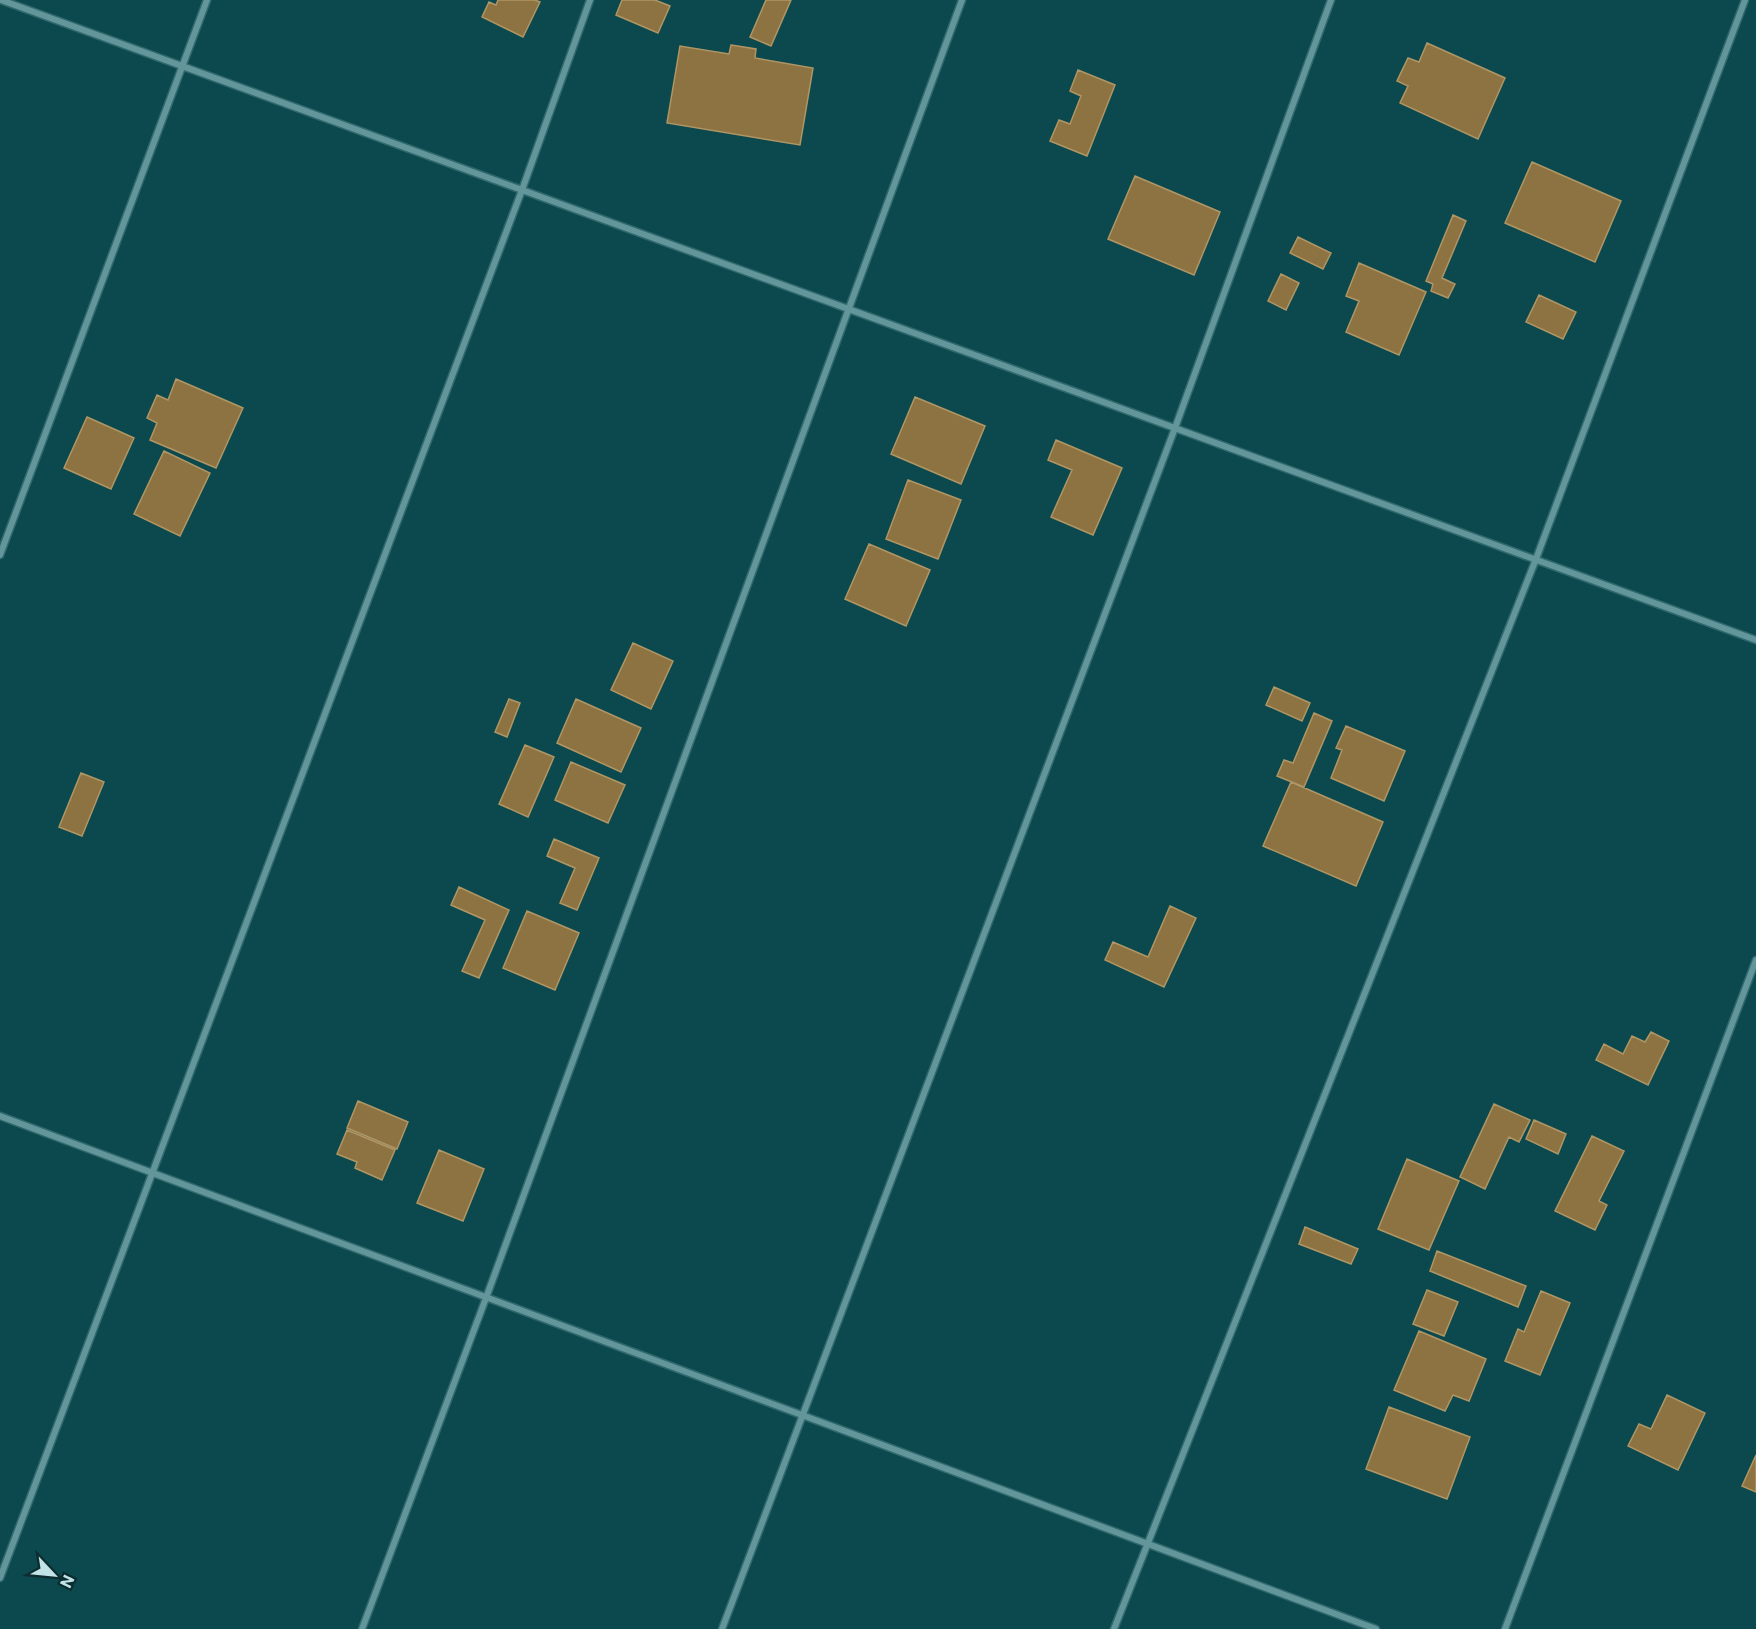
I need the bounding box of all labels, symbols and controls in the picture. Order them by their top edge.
north arrow [24,1545,84,1605]
text: N [57,1572,79,1591]

